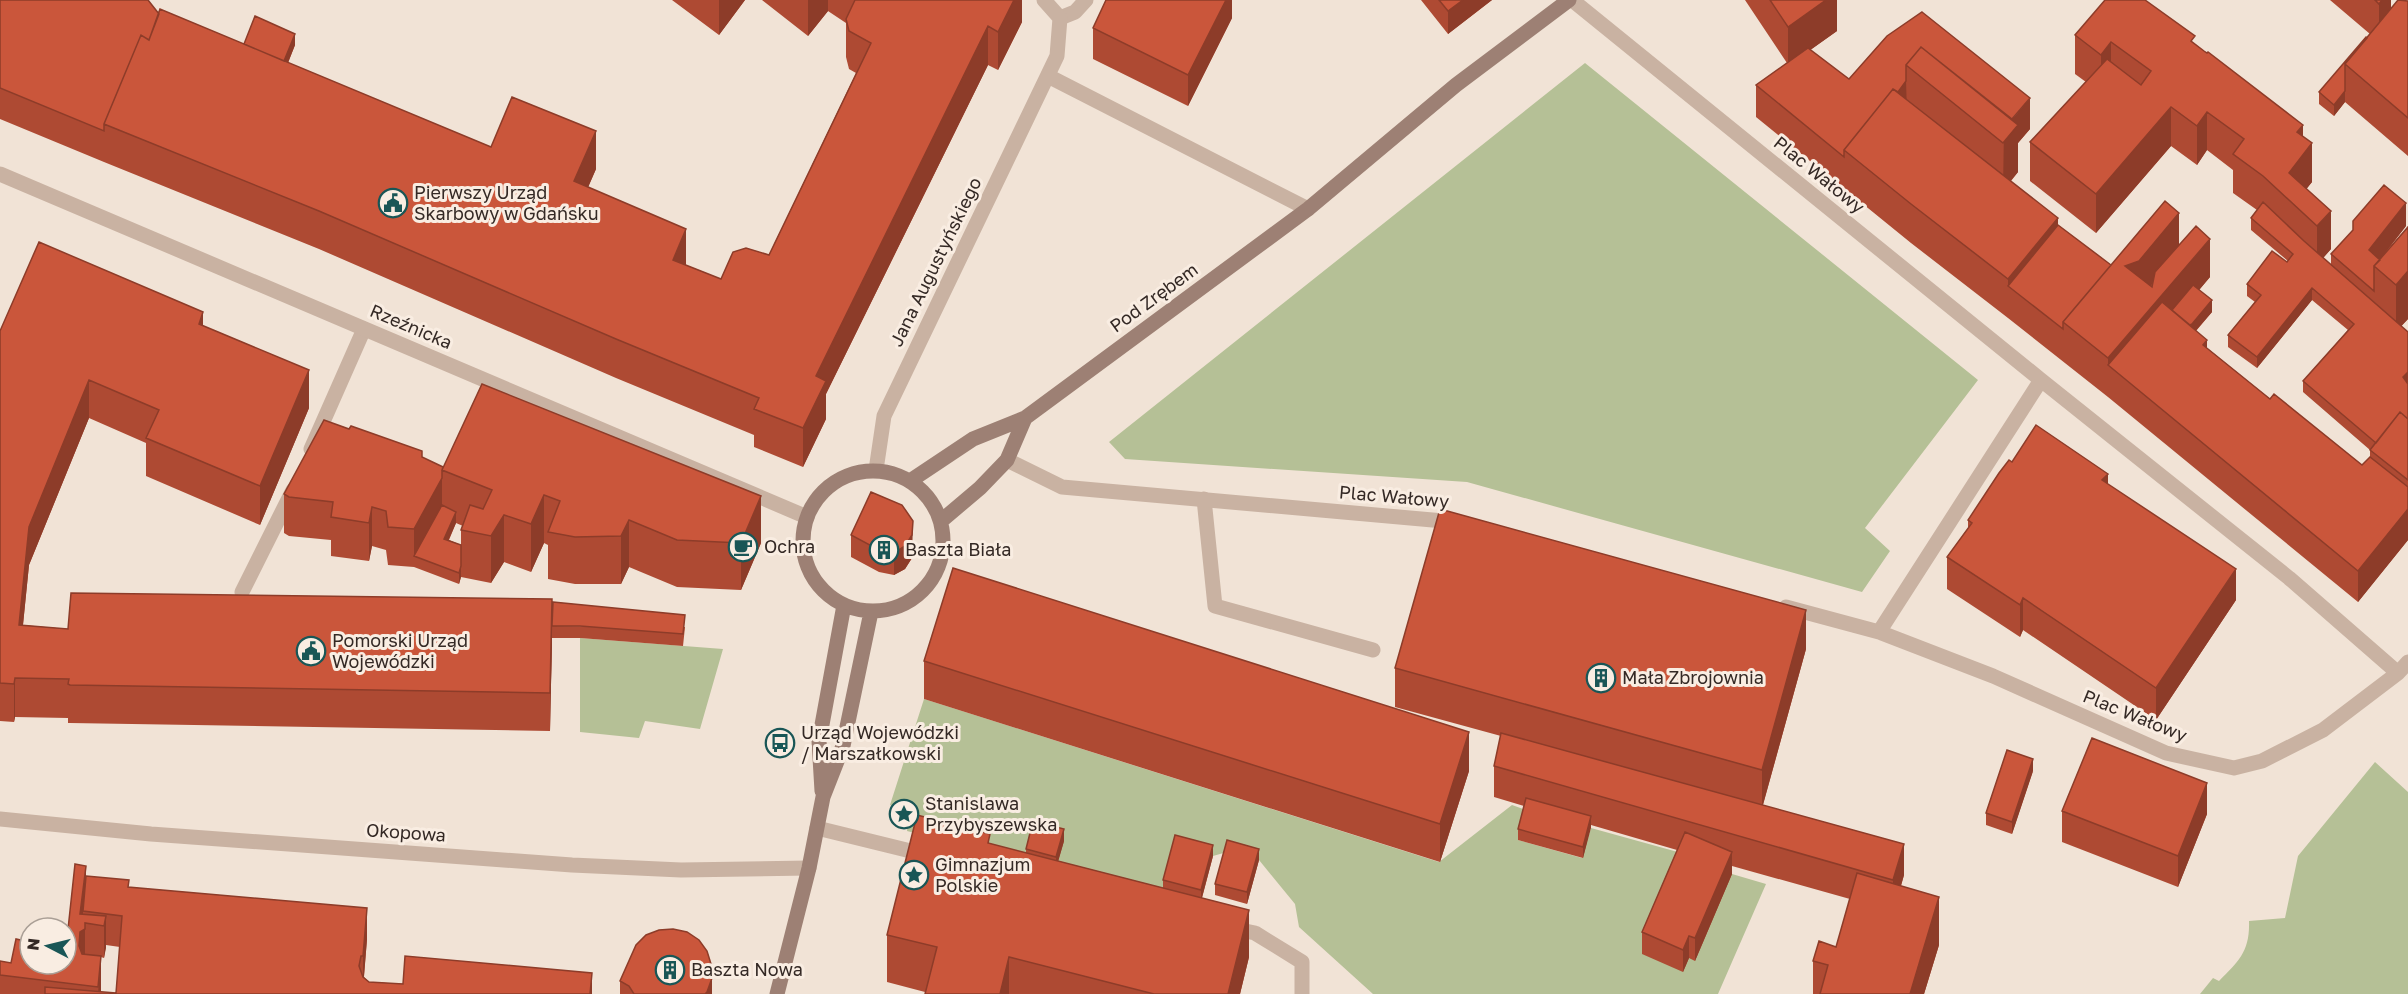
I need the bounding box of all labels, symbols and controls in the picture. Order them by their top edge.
street label: Plac Wałowy [1770,131,1869,217]
street label: Jana Augustyńskiego [885,173,986,350]
place label: Pierwszy Urząd Skarbowy w Gdańsku [414,181,599,224]
public building icon: Pierwszy Urząd Skarbowy w Gdańsku [377,187,409,219]
street label: Pod Zrębem [1105,258,1202,337]
street label: Rzeźnicka [367,299,456,353]
street label: Plac Wałowy [1338,480,1450,512]
cafe icon: Ochra [727,531,759,563]
building icon: Baszta Biała [868,534,900,566]
place label: Ochra [764,535,815,557]
place label: Baszta Biała [905,538,1012,560]
place label: Pomorski Urząd Wojewódzki [332,629,468,672]
public building icon: Pomorski Urząd Wojewódzki [295,635,327,667]
building icon: Mała Zbrojownia [1585,662,1617,694]
place label: Mała Zbrojownia [1622,666,1764,688]
street label: Plac Wałowy [2080,684,2191,746]
place label: Urząd Wojewódzki / Marszałkowski [801,721,959,764]
bus stop icon: Urząd Wojewódzki / Marszałkowski [764,727,796,759]
place label: Stanislawa Przybyszewska [925,792,1057,835]
place icon: Stanislawa Przybyszewska [888,798,920,830]
street label: Okopowa [365,818,447,846]
place label: Gimnazjum Polskie [935,853,1031,896]
place icon: Gimnazjum Polskie [898,859,930,891]
north arrow [18,916,78,976]
text: N [22,937,44,951]
building icon: Baszta Nowa [654,954,686,986]
place label: Baszta Nowa [691,958,803,980]

